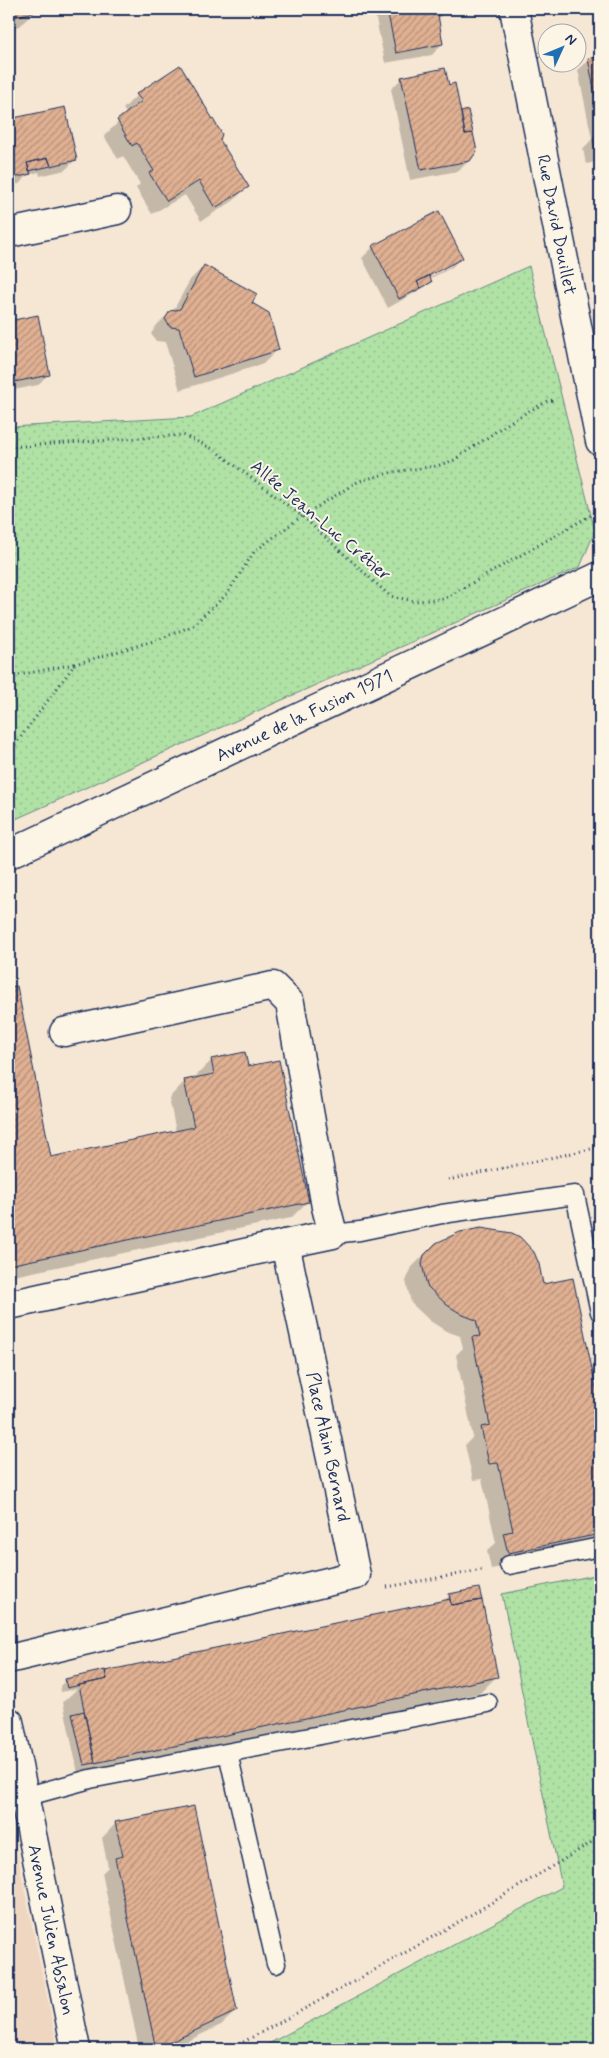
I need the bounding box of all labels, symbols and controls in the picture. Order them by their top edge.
north arrow [536,22,586,72]
text: N [561,30,580,49]
street label: Rue David Douillet [530,153,582,297]
street label: Allée Jean-Luc Crétier [245,455,396,587]
street label: Avenue de la Fusion 1971 [212,664,397,768]
street label: Place Alain Bernard [300,1370,355,1524]
street label: Avenue Julien Absalon [21,1842,80,2018]

